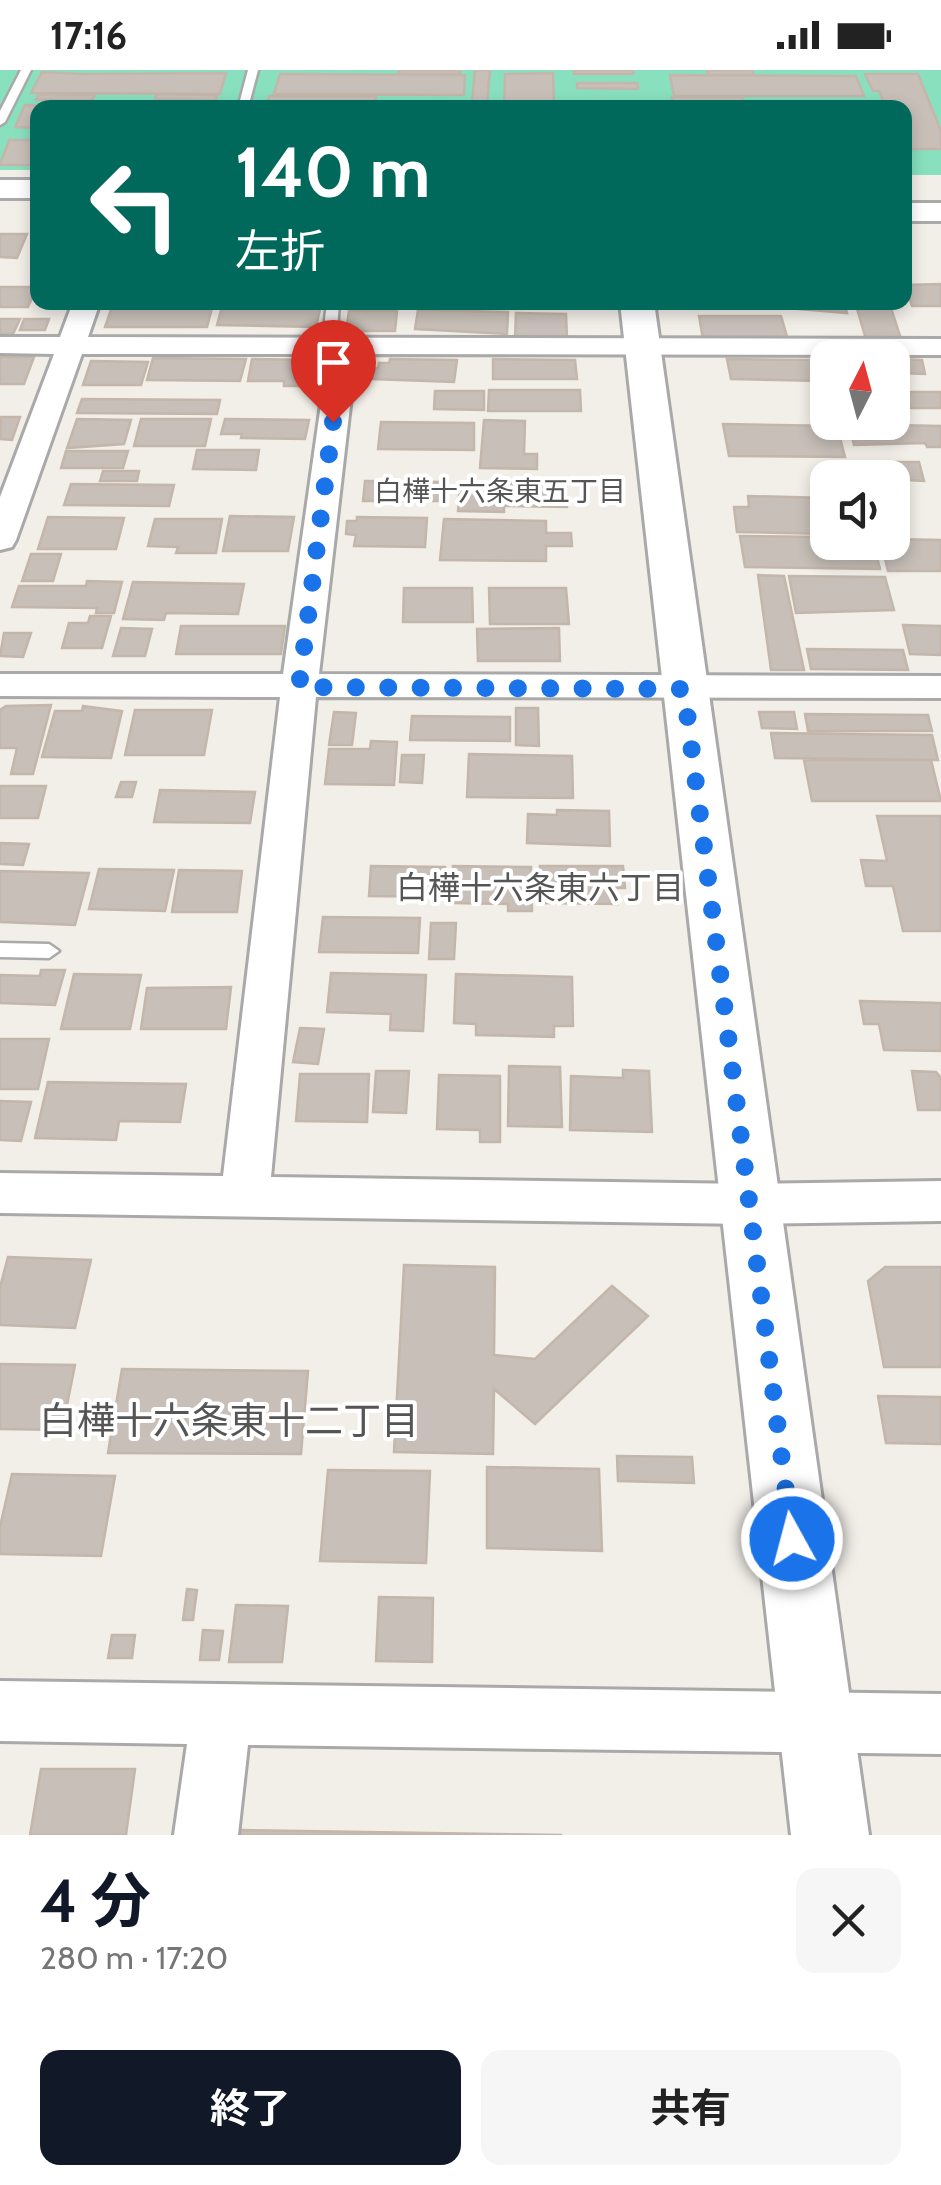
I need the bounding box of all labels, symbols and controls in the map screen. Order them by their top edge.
text: 17:16 [50,12,127,59]
text: 140 m [235,129,430,215]
icon: left [70,140,200,270]
text: 左折 [235,224,325,278]
pin [291,320,376,423]
icon: arrive [306,335,361,390]
north arrow [810,340,910,440]
map controls [810,340,910,560]
button: sound [810,460,910,560]
district label: 白樺十六条東五丁目 [374,474,626,508]
district label: 白樺十六条東六丁目 [396,868,684,907]
district label: 白樺十六条東十二丁目 [39,1397,419,1444]
position arrow [740,1487,844,1591]
text: 4 分 [40,1864,151,1937]
button: close [796,1868,901,1973]
text: 280 m · 17:20 [40,1938,228,1977]
button: 終了 [40,2050,461,2165]
button: 共有 [481,2050,901,2165]

